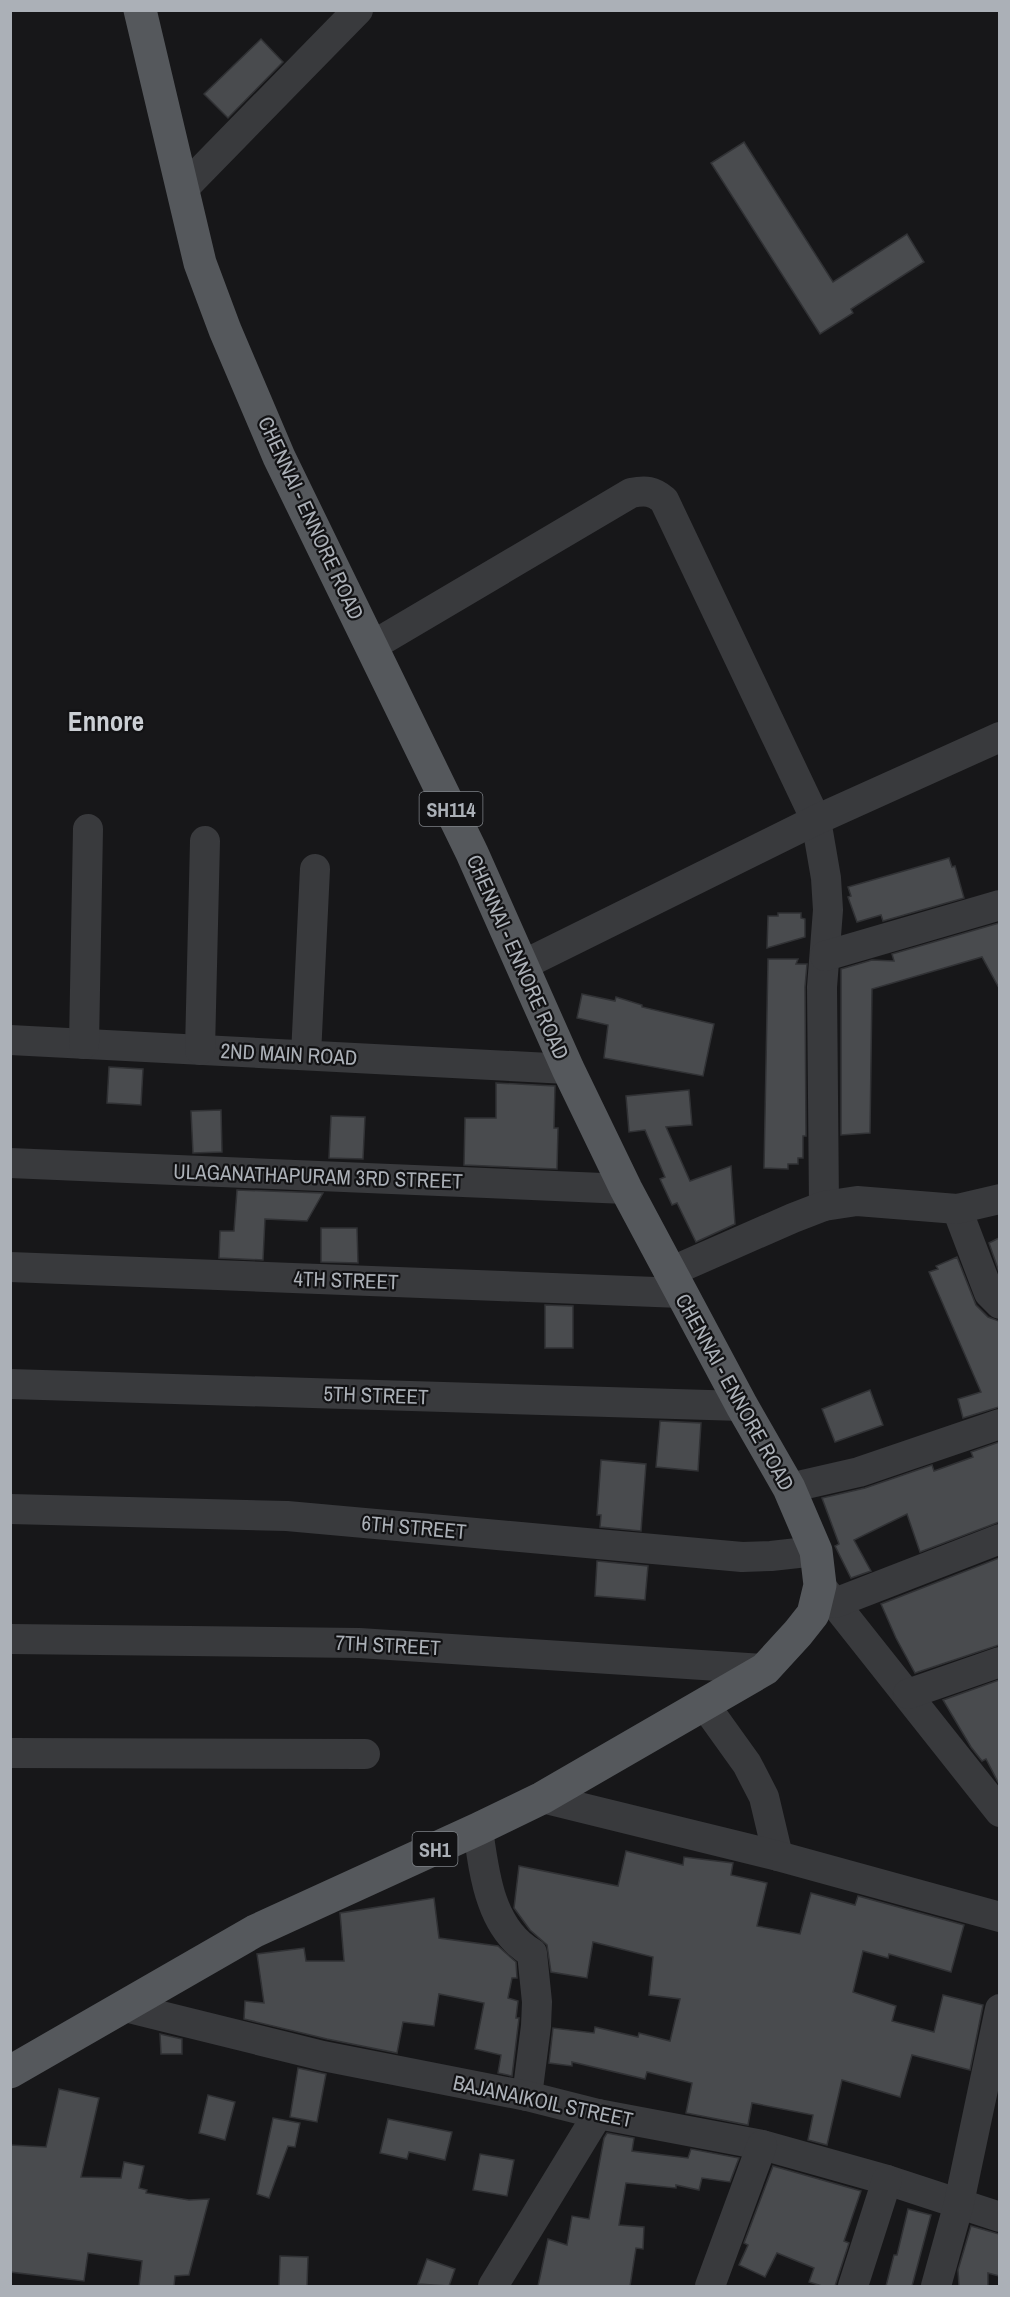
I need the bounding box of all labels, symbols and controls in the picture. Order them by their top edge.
street label: CHENNAI - ENNORE ROAD [251,412,371,624]
district label: Ennore [68,703,144,739]
road number: SH114 [420,792,482,826]
street label: CHENNAI - ENNORE ROAD [460,850,576,1064]
street label: 2ND MAIN ROAD [220,1036,358,1072]
street label: ULAGANATHAPURAM 3RD STREET [173,1156,464,1196]
street label: 4TH STREET [293,1264,400,1296]
street label: CHENNAI - ENNORE ROAD [669,1288,801,1496]
street label: 5TH STREET [323,1379,430,1411]
street label: 6TH STREET [360,1508,468,1546]
street label: 7TH STREET [335,1628,442,1662]
road number: SH1 [412,1832,458,1866]
street label: BAJANAIKOIL STREET [450,2068,636,2134]

